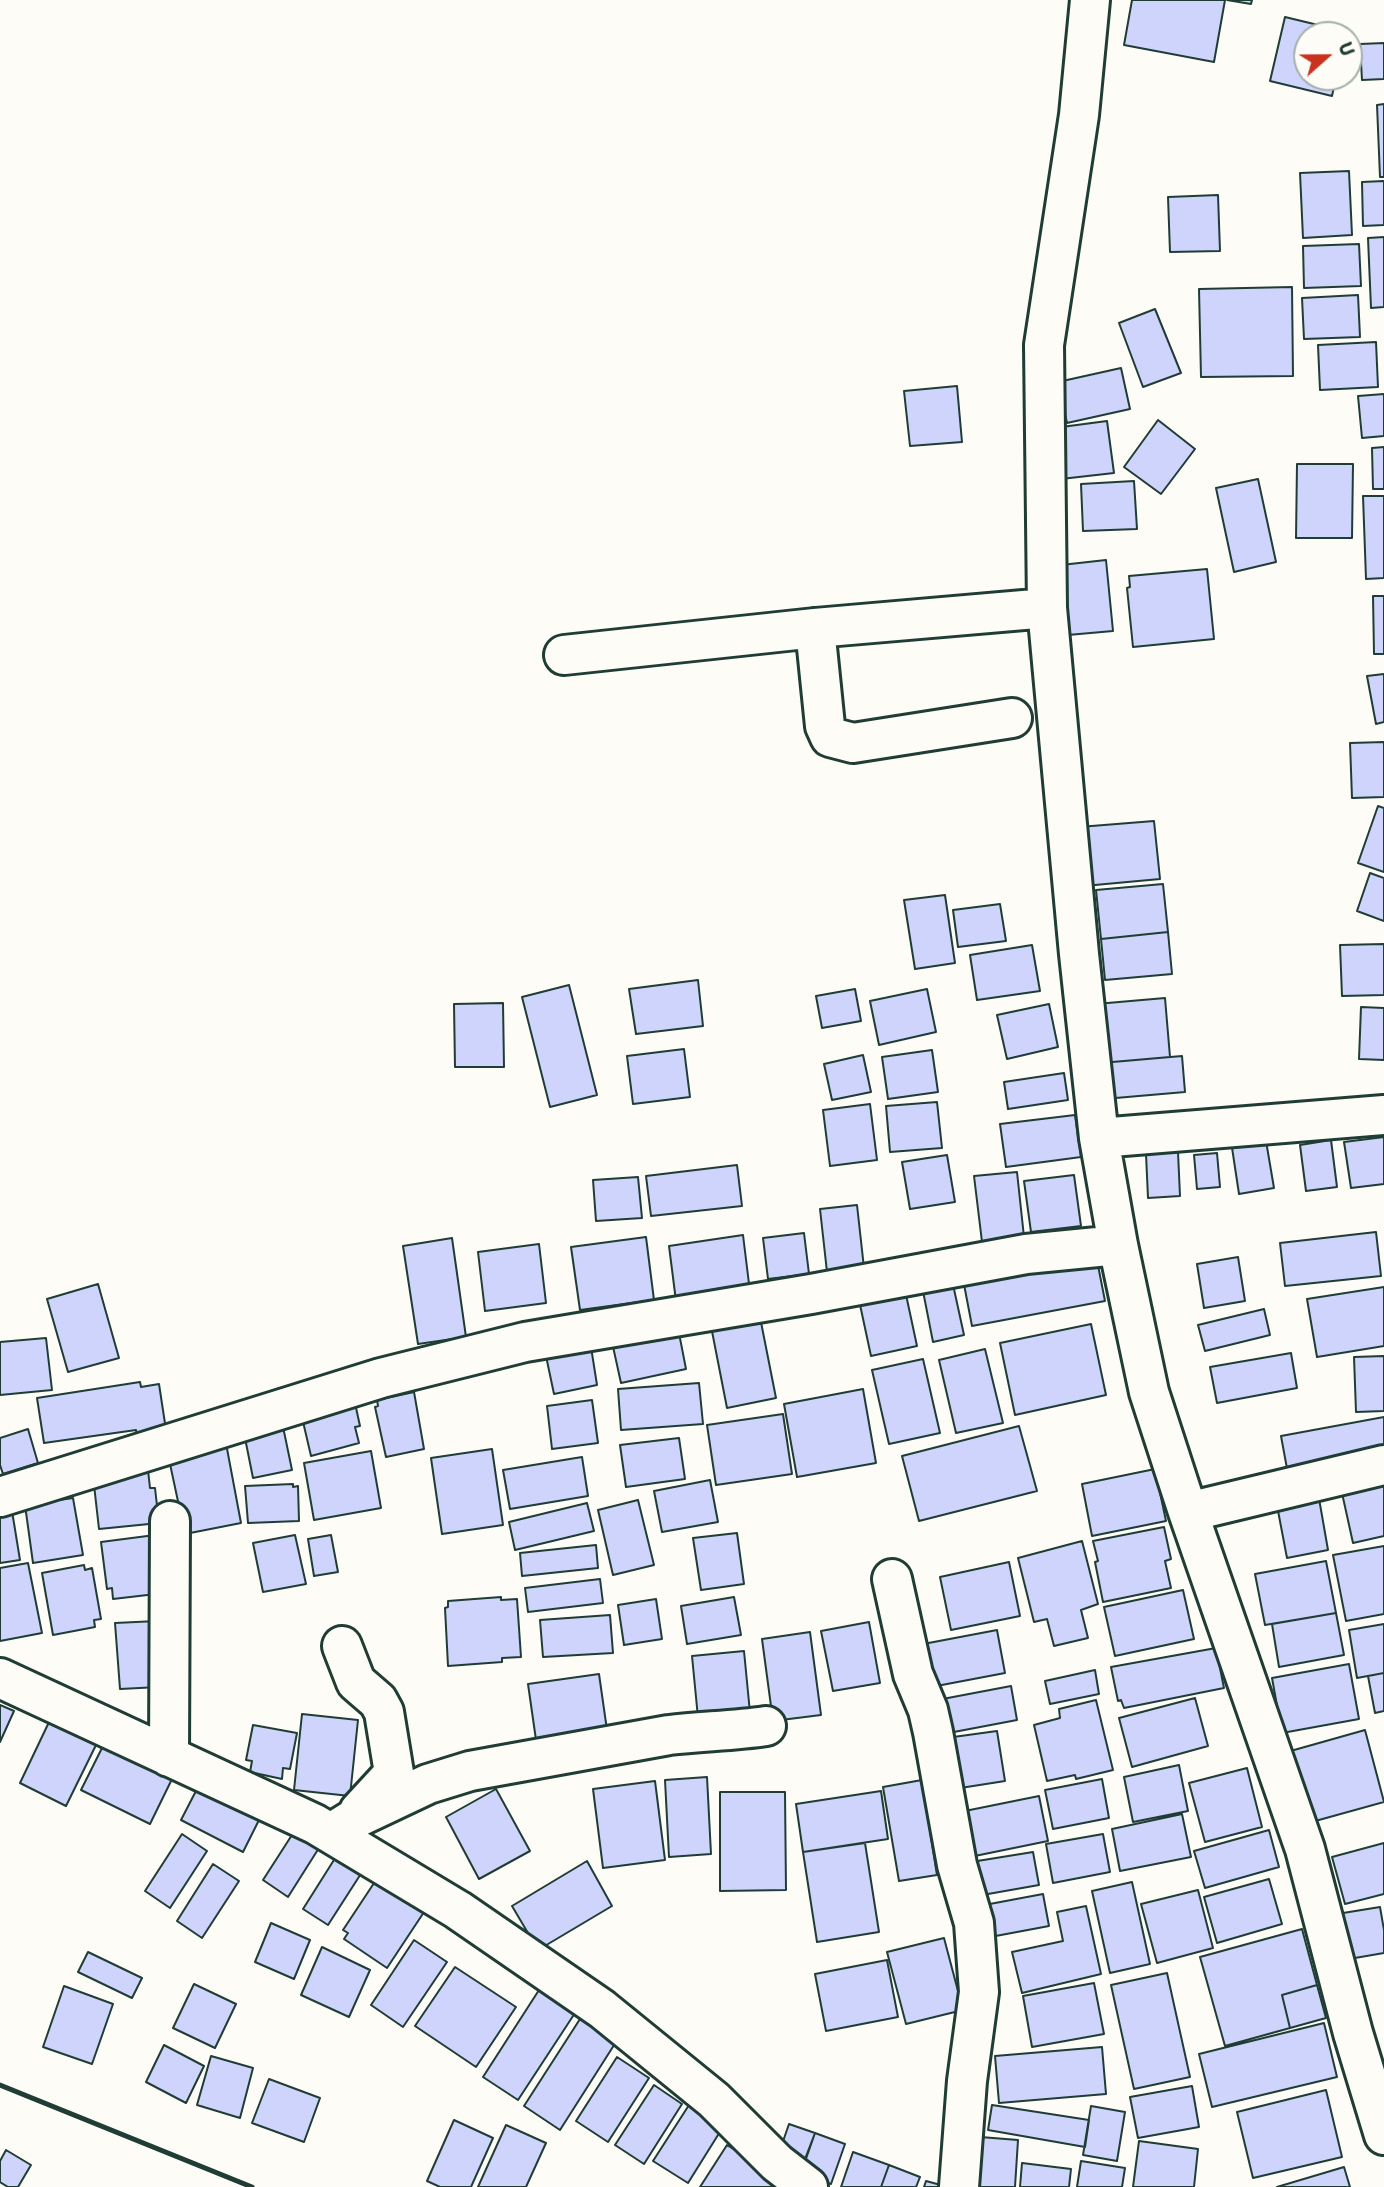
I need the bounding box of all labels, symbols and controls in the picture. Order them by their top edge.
north arrow [1293,21,1363,91]
text: U [1332,38,1360,60]

